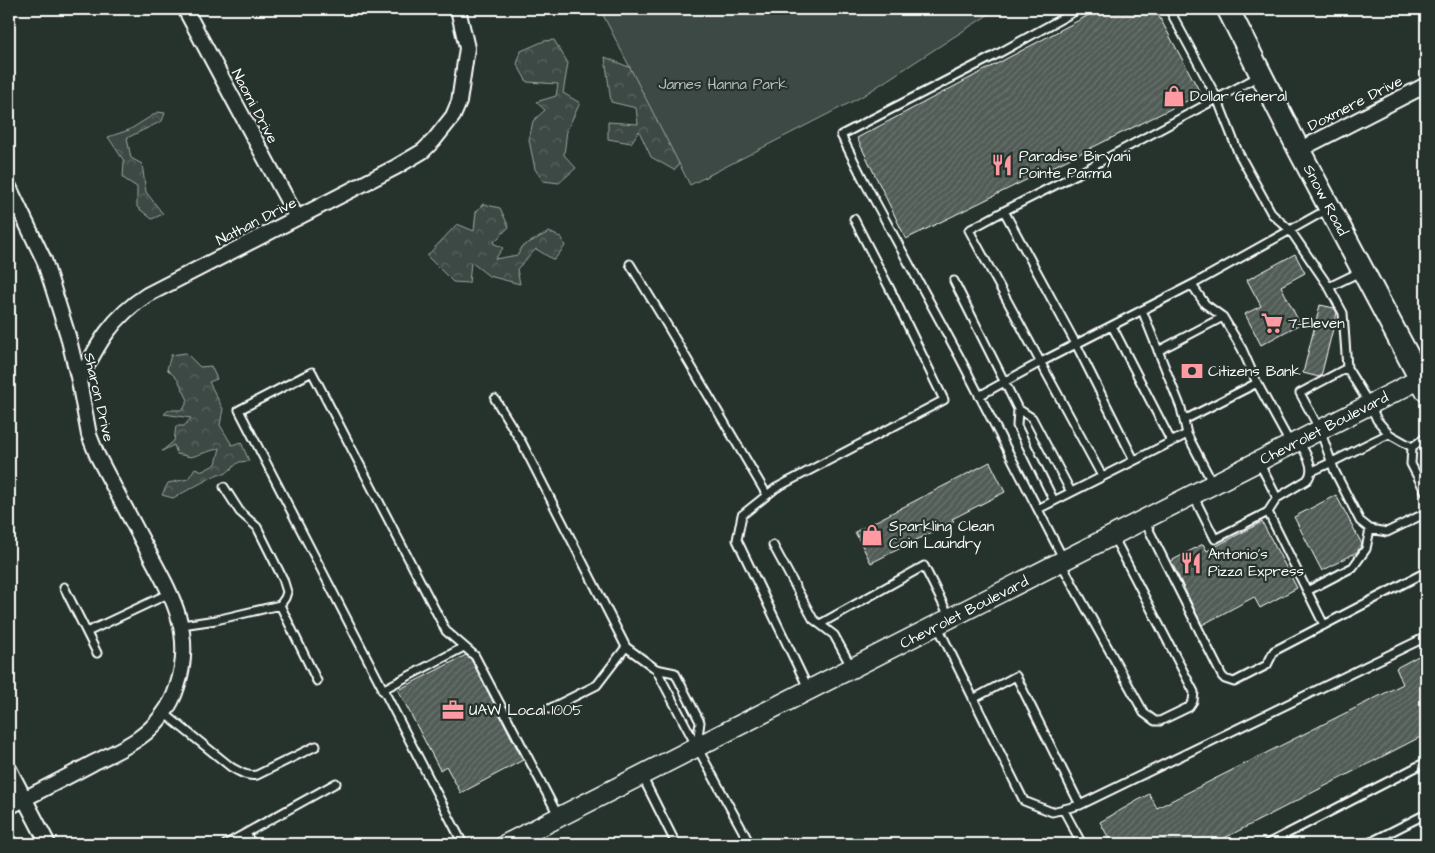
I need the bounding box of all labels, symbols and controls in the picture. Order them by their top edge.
street label: Naomi Drive [226,65,283,147]
street label: Doxmere Drive [1304,71,1406,136]
park label: James Hanna Park [659,74,787,95]
shop icon: Dollar General [1161,83,1187,109]
place label: Dollar General [1190,86,1287,107]
place label: Paradise Biryani Pointe Parma [1019,146,1131,184]
restaurant icon: Paradise Biryani Pointe Parma [989,152,1015,178]
street label: Snow Road [1298,161,1353,240]
street label: Nathan Drive [212,192,300,251]
supermarket icon: 7-Eleven [1259,310,1285,336]
place label: 7-Eleven [1288,313,1345,334]
street label: Sharon Drive [78,350,119,444]
bank icon: Citizens Bank [1179,358,1205,384]
place label: Citizens Bank [1208,361,1301,382]
street label: Chevrolet Boulevard [1256,387,1392,470]
place label: Sparkling Clean Coin Laundry [889,516,995,555]
shop icon: Sparkling Clean Coin Laundry [859,522,885,548]
place label: Antonio's Pizza Express [1208,544,1305,582]
restaurant icon: Antonio's Pizza Express [1178,550,1204,576]
street label: Chevrolet Boulevard [896,571,1032,654]
office icon: UAW Local 1005 [440,697,466,723]
place label: UAW Local 1005 [469,700,583,721]

